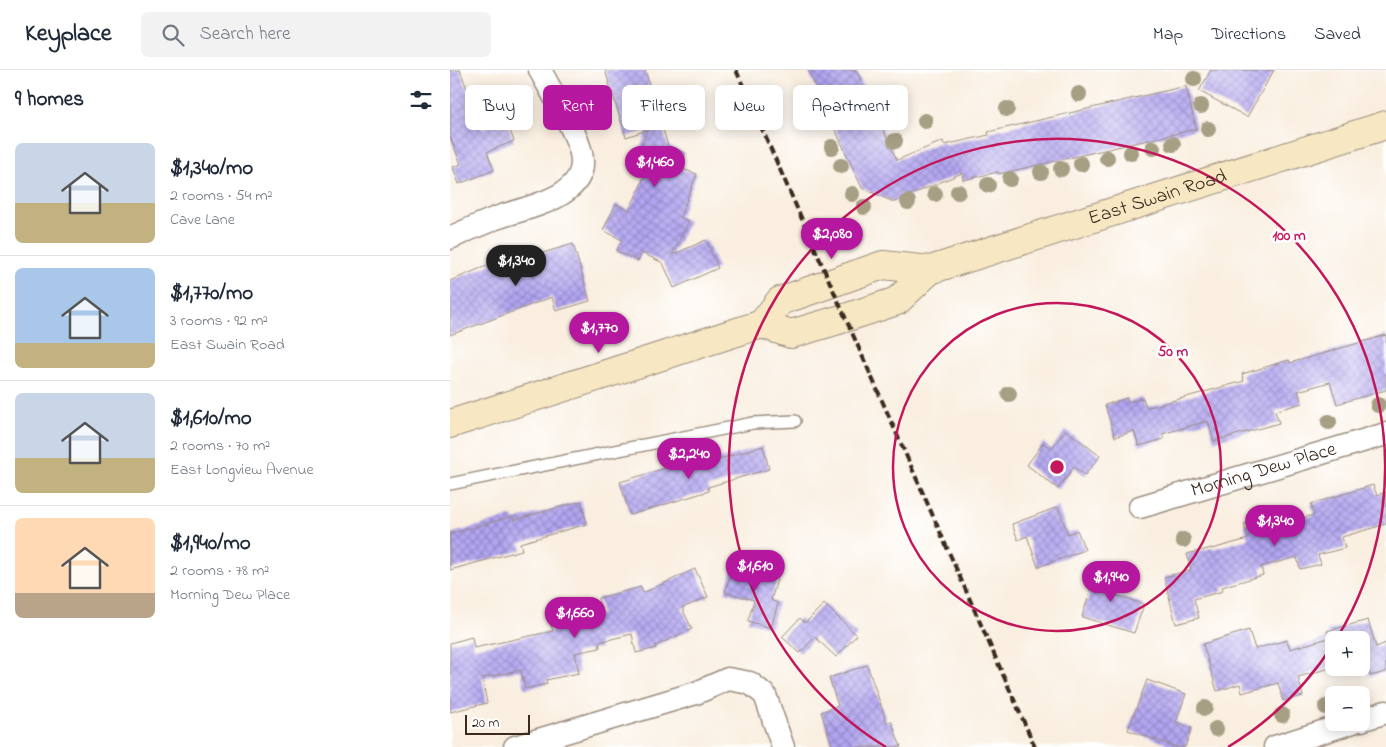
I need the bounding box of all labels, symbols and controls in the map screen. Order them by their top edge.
search box [141,12,491,57]
text: Keyplace [25,17,111,52]
icon: search [159,21,187,49]
text: Search here [199,21,291,48]
text: Map [1153,22,1183,48]
text: Directions [1211,22,1286,48]
text: Saved [1314,22,1361,48]
text: 9 homes [15,85,84,115]
chip: Buy [465,85,533,130]
chip: Rent [543,85,612,130]
chip: Filters [622,85,705,130]
chip: New [715,85,783,130]
chip: Apartment [793,85,908,130]
icon: filters [407,86,435,114]
pin: $1,460 [614,146,696,188]
text: $1,460 [636,150,674,174]
text: $1,340/mo [170,154,253,184]
street label: East Swain Road [1085,162,1230,233]
icon: home [55,163,115,223]
text: 2 rooms · 54 m² [170,184,272,208]
text: Cave Lane [170,208,235,232]
pin: $2,080 [791,218,873,260]
text: $2,080 [812,222,852,246]
text: 100 m [1272,225,1306,247]
pin: $1,340 [475,244,557,287]
text: $1,340 [497,249,535,273]
text: $1,770/mo [170,279,253,309]
icon: home [55,288,115,348]
text: 3 rooms · 92 m² [170,309,268,333]
pin: $1,770 [558,312,640,354]
text: $1,770 [580,316,618,340]
text: East Swain Road [170,333,285,357]
text: 50 m [1158,341,1189,363]
text: $1,610/mo [170,404,252,434]
icon: home [55,413,115,473]
text: 2 rooms · 70 m² [170,434,270,458]
street label: Morning Dew Place [1187,435,1340,506]
pin: $2,240 [648,438,730,480]
text: $2,240 [668,442,710,466]
text: East Longview Avenue [170,458,314,482]
centre of rings [1048,458,1066,476]
pin: $1,340 [1234,504,1316,547]
text: $1,340 [1256,509,1294,533]
text: $1,940/mo [170,529,251,559]
icon: home [55,538,115,598]
pin: $1,610 [714,550,796,592]
text: $1,610 [737,554,773,578]
text: 2 rooms · 78 m² [170,559,269,583]
pin: $1,940 [1070,560,1152,603]
text: $1,940 [1093,565,1129,589]
text: Morning Dew Place [170,583,290,607]
pin: $1,660 [534,596,616,639]
text: $1,660 [556,601,594,625]
map controls [1325,631,1370,731]
button: + [1325,631,1370,676]
button: − [1325,686,1370,731]
scale bar [465,712,530,735]
text: 20 m [472,713,499,734]

